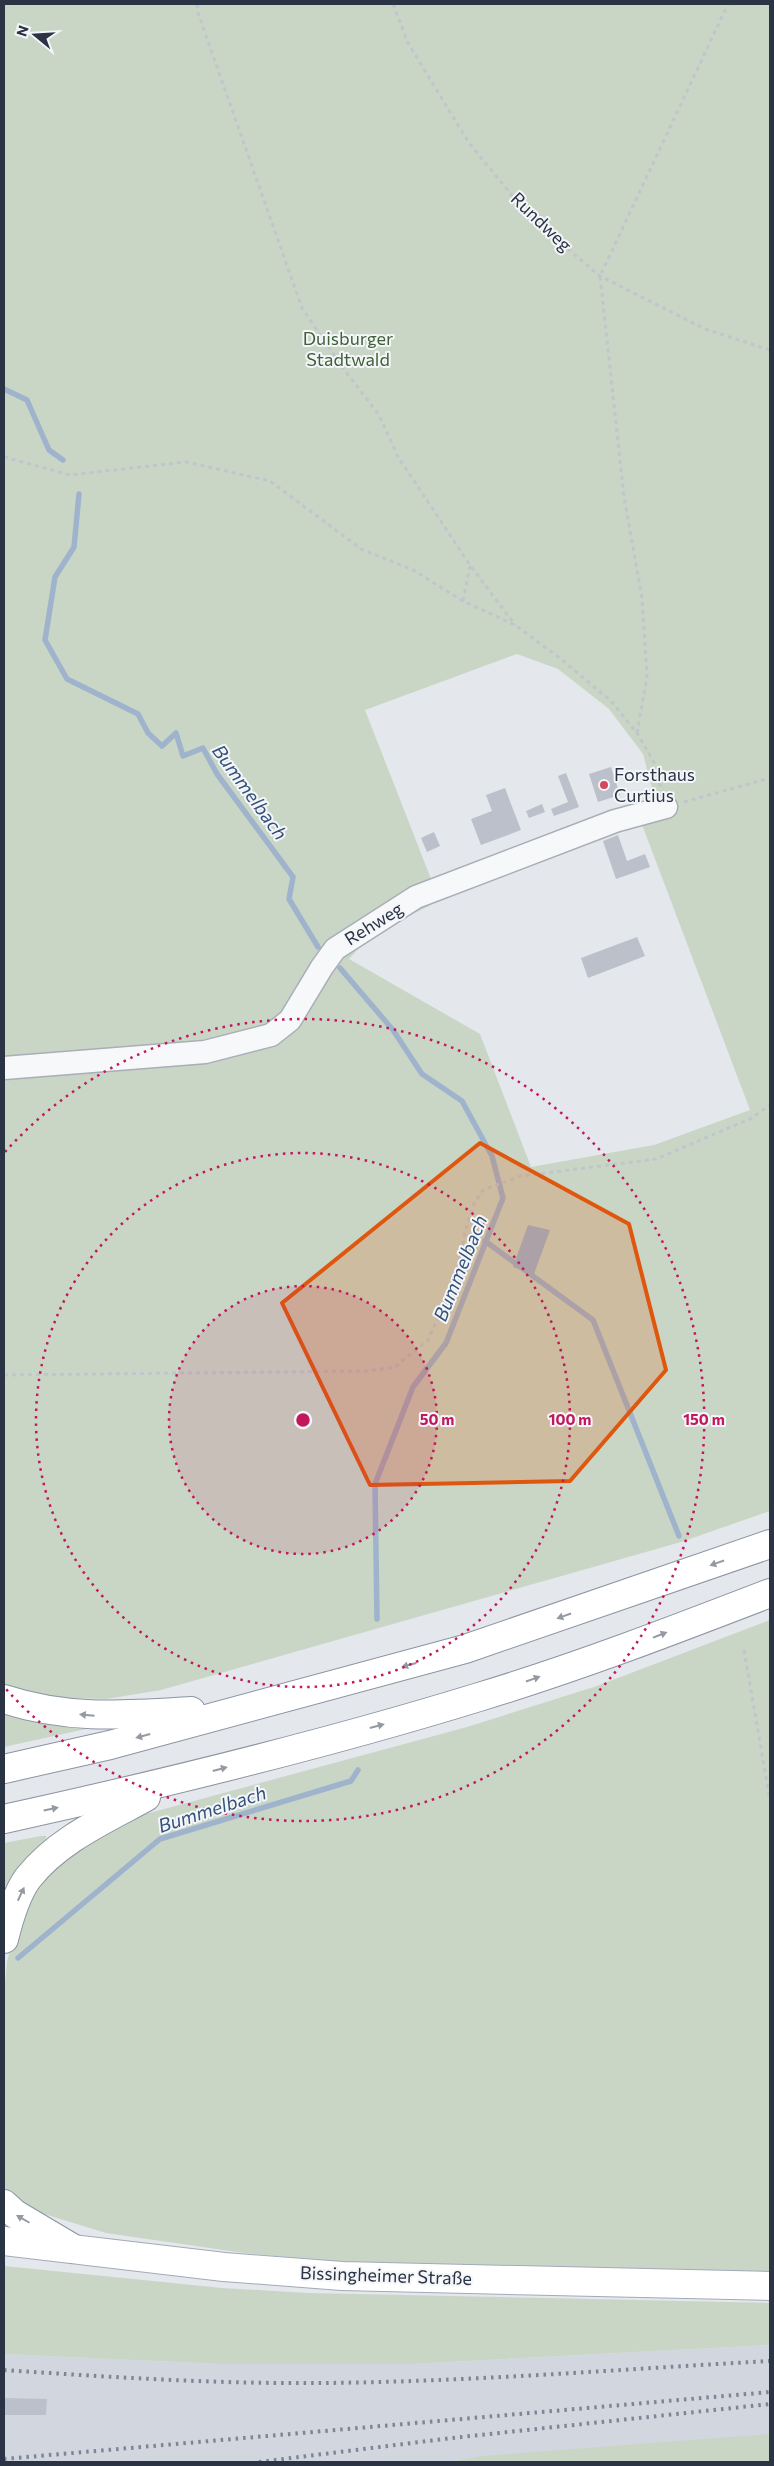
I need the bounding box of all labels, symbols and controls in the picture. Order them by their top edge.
north arrow [10,10,60,60]
text: N [12,23,32,38]
street label: Rundweg [507,187,577,256]
park label: Duisburger Stadtwald [303,327,393,370]
water label: Bummelbach [208,740,293,844]
place label: Forsthaus Curtius [614,763,695,806]
marker: Forsthaus Curtius [598,779,610,791]
street label: Rehweg [340,897,407,950]
water label: Bummelbach [428,1211,491,1324]
text: 50 m [420,1410,454,1428]
text: 100 m [549,1410,591,1428]
text: 150 m [683,1410,725,1428]
centre of rings [294,1411,312,1429]
one-way arrow [709,1559,724,1567]
one-way arrow [556,1613,571,1620]
one-way arrow [652,1631,667,1638]
one-way arrow [401,1661,416,1669]
one-way arrow [525,1675,540,1683]
one-way arrow [78,1710,94,1718]
one-way arrow [370,1721,385,1729]
one-way arrow [135,1733,150,1741]
one-way arrow [213,1765,228,1773]
water label: Bummelbach [155,1780,269,1837]
one-way arrow [44,1804,60,1812]
one-way arrow [16,1886,25,1901]
one-way arrow [16,2214,29,2223]
street label: Bissingheimer Straße [300,2261,472,2289]

